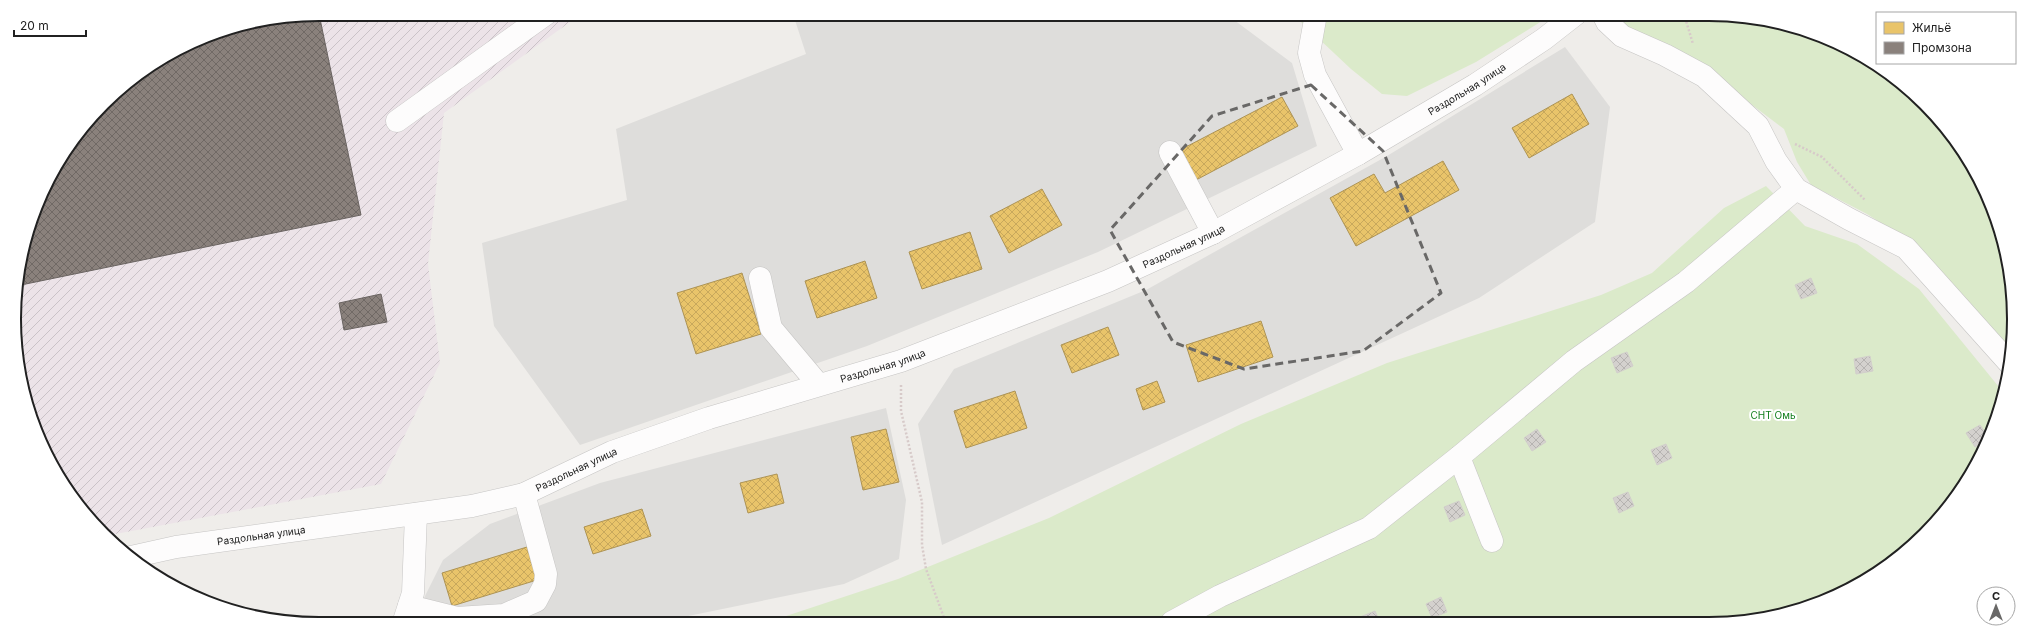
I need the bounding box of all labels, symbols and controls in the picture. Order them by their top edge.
scale bar [14,12,86,38]
legend [1876,12,2016,64]
text: 20 m [20,18,49,33]
text: Жильё [1912,20,1951,35]
text: Промзона [1912,40,1972,55]
street label: Раздольная улица [1426,60,1508,117]
street label: Раздольная улица [1141,222,1227,270]
street label: Раздольная улица [839,346,927,385]
park label: СНТ Омь [1751,409,1796,421]
street label: Раздольная улица [533,445,618,494]
street label: Раздольная улица [216,523,306,547]
north arrow [1976,586,2016,626]
text: С [1992,589,2000,603]

